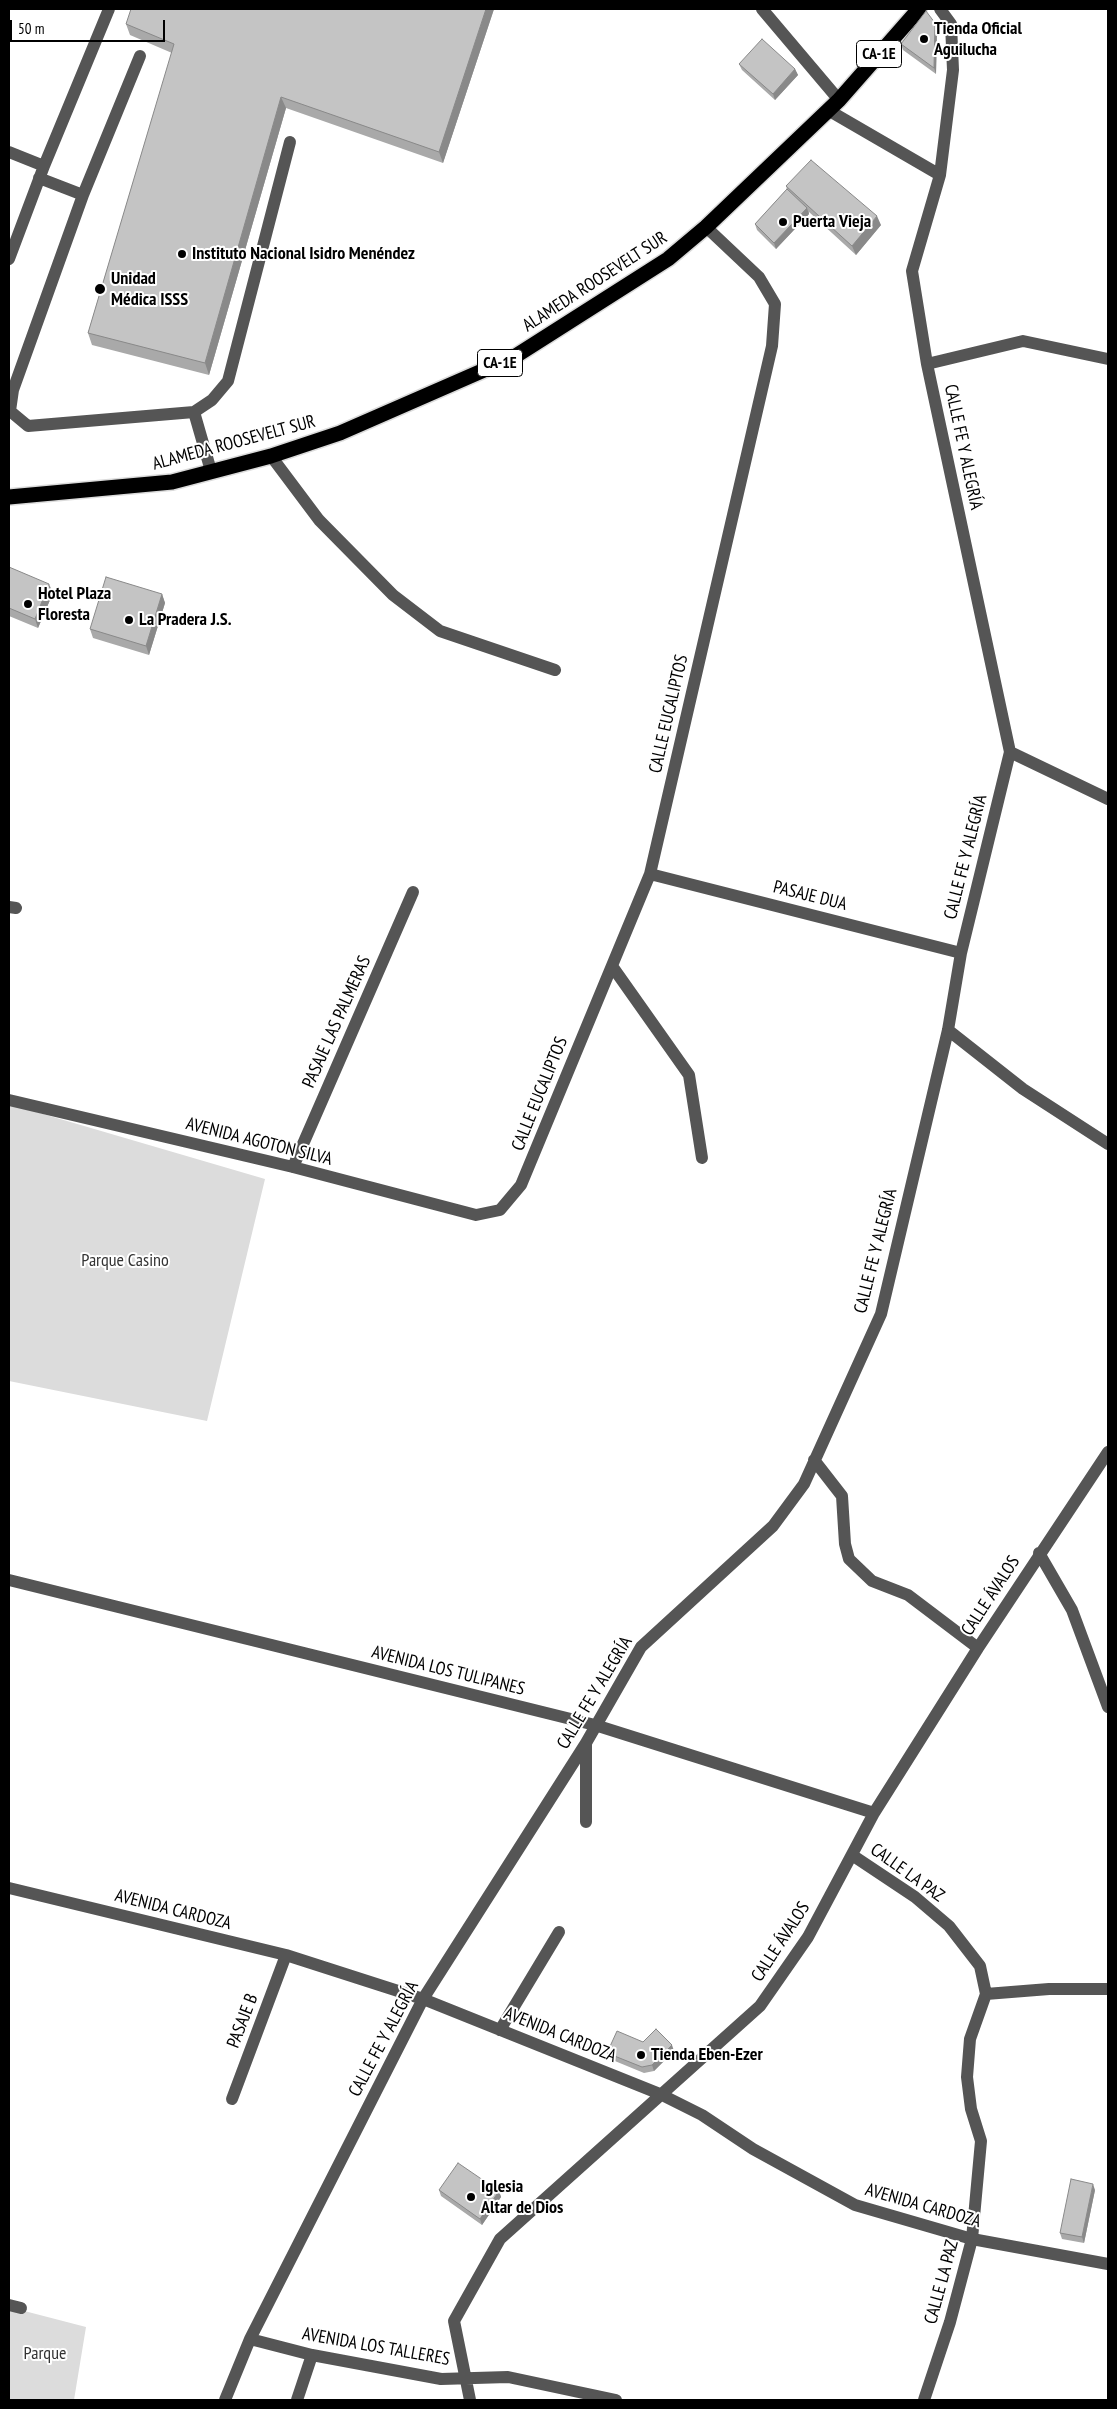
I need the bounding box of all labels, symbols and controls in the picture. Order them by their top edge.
scale bar [12,10,168,42]
place label: Tienda Oficial Aguilucha [934,18,1022,60]
text: 50 m [18,19,44,38]
marker: Tienda Oficial Aguilucha [918,33,930,45]
road number: CA-1E [856,41,902,68]
place label: Puerta Vieja [793,211,871,233]
marker: Puerta Vieja [777,216,789,228]
street label: ALAMEDA ROOSEVELT SUR [519,227,671,337]
place label: Instituto Nacional Isidro Menéndez [192,243,415,265]
marker: Instituto Nacional Isidro Menéndez [176,248,188,260]
place label: Unidad Médica ISSS [111,268,188,310]
marker: Unidad Médica ISSS [93,282,107,296]
road number: CA-1E [478,349,522,376]
street label: CALLE FE Y ALEGRÍA [939,382,987,512]
street label: ALAMEDA ROOSEVELT SUR [150,411,318,475]
place label: Hotel Plaza Floresta [38,583,111,626]
marker: Hotel Plaza Floresta [22,598,34,610]
place label: La Pradera J.S. [139,609,231,631]
marker: La Pradera J.S. [123,614,135,626]
street label: CALLE EUCALIPTOS [645,653,693,775]
street label: CALLE FE Y ALEGRÍA [940,792,992,922]
street label: PASAJE DUA [771,876,849,916]
street label: PASAJE LAS PALMERAS [298,953,376,1091]
street label: CALLE EUCALIPTOS [507,1034,573,1154]
street label: AVENIDA AGOTON SILVA [184,1113,334,1171]
street label: CALLE FE Y ALEGRÍA [850,1186,902,1316]
park label: Parque Casino [81,1250,169,1272]
street label: CALLE ÁVALOS [957,1552,1025,1640]
street label: CALLE FE Y ALEGRÍA [553,1633,637,1753]
street label: AVENIDA LOS TULIPANES [369,1642,527,1700]
street label: CALLE LA PAZ [866,1839,948,1907]
street label: AVENIDA CARDOZA [113,1885,233,1935]
street label: CALLE ÁVALOS [747,1898,815,1986]
street label: CALLE FE Y ALEGRÍA [344,1978,424,2100]
street label: PASAJE B [223,1991,263,2051]
street label: AVENIDA CARDOZA [501,2003,619,2067]
place label: Tienda Eben-Ezer [651,2044,763,2066]
marker: Tienda Eben-Ezer [635,2049,647,2061]
place label: Iglesia Altar de Dios [481,2176,563,2218]
street label: AVENIDA CARDOZA [863,2179,983,2233]
marker: Iglesia Altar de Dios [465,2191,477,2203]
street label: CALLE LA PAZ [920,2238,964,2326]
street label: AVENIDA LOS TALLERES [301,2323,451,2371]
park label: Parque [24,2343,66,2365]

